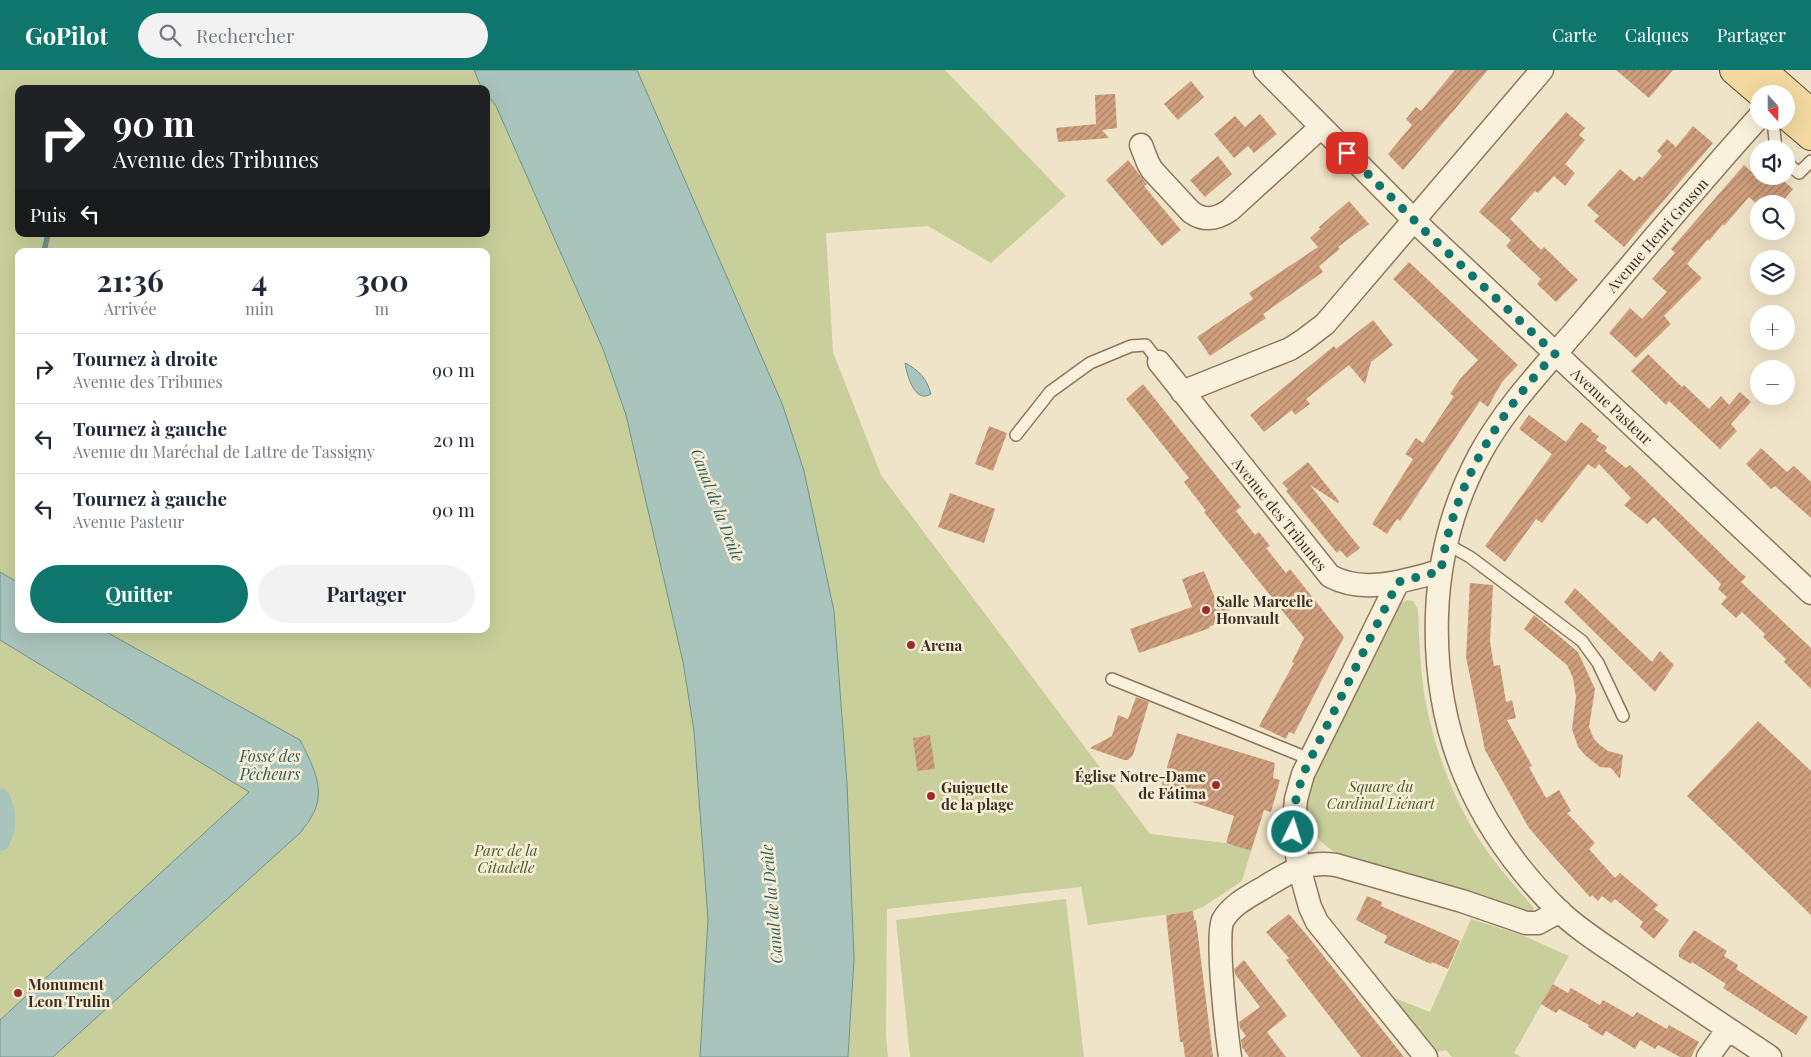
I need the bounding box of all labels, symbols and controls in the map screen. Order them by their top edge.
search box [138,13,488,58]
text: GoPilot [25,19,108,51]
icon: search [156,21,184,49]
text: Rechercher [196,22,294,48]
text: Carte [1552,23,1597,47]
text: Calques [1625,23,1689,47]
text: Partager [1717,23,1786,47]
north arrow [1750,85,1795,130]
map controls [1750,85,1795,405]
text: 90 m [113,99,195,146]
icon: right [30,105,95,170]
pin [1326,132,1368,174]
icon: arrive [1333,139,1361,167]
button: sound [1750,140,1795,185]
text: Avenue des Tribunes [113,144,319,174]
street label: Avenue Henri Gruson [1601,174,1712,297]
button: search [1750,195,1795,240]
icon: left [76,200,104,228]
text: Puis [30,201,66,227]
button: layers [1750,250,1795,295]
text: 21:36 [96,260,164,300]
text: 4 [252,260,267,300]
text: 300 [355,260,409,300]
text: Arrivée [104,298,157,319]
text: min [245,298,274,319]
text: m [375,298,389,319]
button: + [1750,305,1795,350]
text: Tournez à droite [73,345,218,371]
icon: right [30,355,58,383]
text: 90 m [432,356,475,382]
button: − [1750,360,1795,405]
street label: Avenue Pasteur [1566,362,1657,449]
text: Avenue des Tribunes [73,371,223,392]
text: Tournez à gauche [73,415,227,441]
icon: left [30,425,58,453]
text: 20 m [433,426,475,452]
text: Avenue du Maréchal de Lattre de Tassigny [73,441,375,462]
water label: Canal de la Deûle [687,445,749,565]
street label: Avenue des Tribunes [1227,452,1332,575]
text: Tournez à gauche [73,485,227,511]
icon: left [30,495,58,523]
text: 90 m [432,496,475,522]
text: Avenue Pasteur [73,511,184,532]
button: Quitter [30,565,248,623]
button: Partager [258,565,475,623]
place label: Salle Marcelle Honvault [1216,591,1314,628]
marker: Salle Marcelle Honvault [1200,604,1212,616]
place label: Arena [920,635,962,655]
marker: Arena [905,639,917,651]
water label: Fossé des Pêcheurs [239,745,300,784]
place label: Église Notre-Dame de Fátima [1075,766,1206,803]
park label: Square du Cardinal Liénart [1327,776,1436,813]
place label: Guiguette de la plage [941,777,1014,814]
marker: Église Notre-Dame de Fátima [1210,779,1222,791]
marker: Guiguette de la plage [925,790,937,802]
position arrow [1266,805,1318,857]
park label: Parc de la Citadelle [473,840,538,877]
water label: Canal de la Deûle [755,843,787,965]
place label: Monument Leon Trulin [28,974,111,1011]
marker: Monument Leon Trulin [12,987,24,999]

